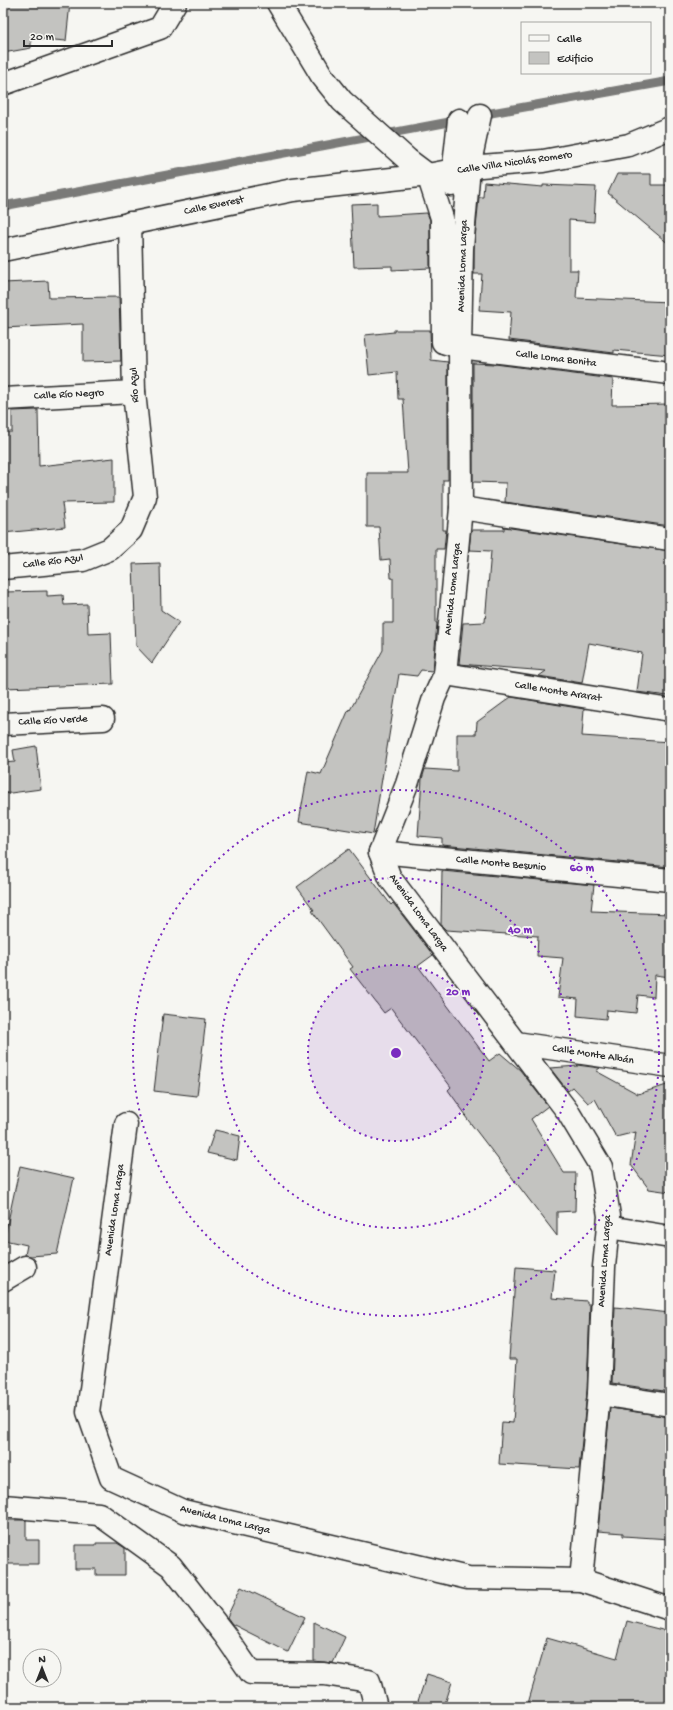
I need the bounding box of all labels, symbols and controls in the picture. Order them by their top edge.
scale bar [24,22,112,48]
legend [521,22,651,74]
text: 20 m [30,31,55,45]
text: Calle [557,33,582,47]
text: Edificio [557,53,593,67]
street label: Calle Villa Nicolás Romero [457,149,574,177]
street label: Calle Everest [183,194,246,218]
street label: Avenida Loma Larga [455,219,471,312]
street label: Calle Loma Bonita [515,348,598,370]
street label: Río Azul [128,366,142,403]
street label: Calle Río Negro [34,387,105,403]
street label: Avenida Loma Larga [442,542,464,636]
street label: Calle Río Azul [22,552,84,572]
street label: Calle Monte Ararat [514,679,604,705]
street label: Calle Río Verde [18,713,88,729]
street label: Calle Monte Besunio [455,854,547,874]
text: 60 m [570,862,595,876]
street label: Avenida Loma Larga [386,872,451,955]
text: 40 m [507,924,532,938]
text: 20 m [446,986,471,1000]
street label: Calle Monte Albán [551,1043,635,1068]
centre of rings [389,1046,403,1060]
street label: Avenida Loma Larga [103,1163,127,1257]
street label: Avenida Loma Larga [596,1214,614,1308]
street label: Avenida Loma Larga [179,1503,272,1537]
north arrow [22,1648,62,1688]
text: N [38,1654,46,1666]

